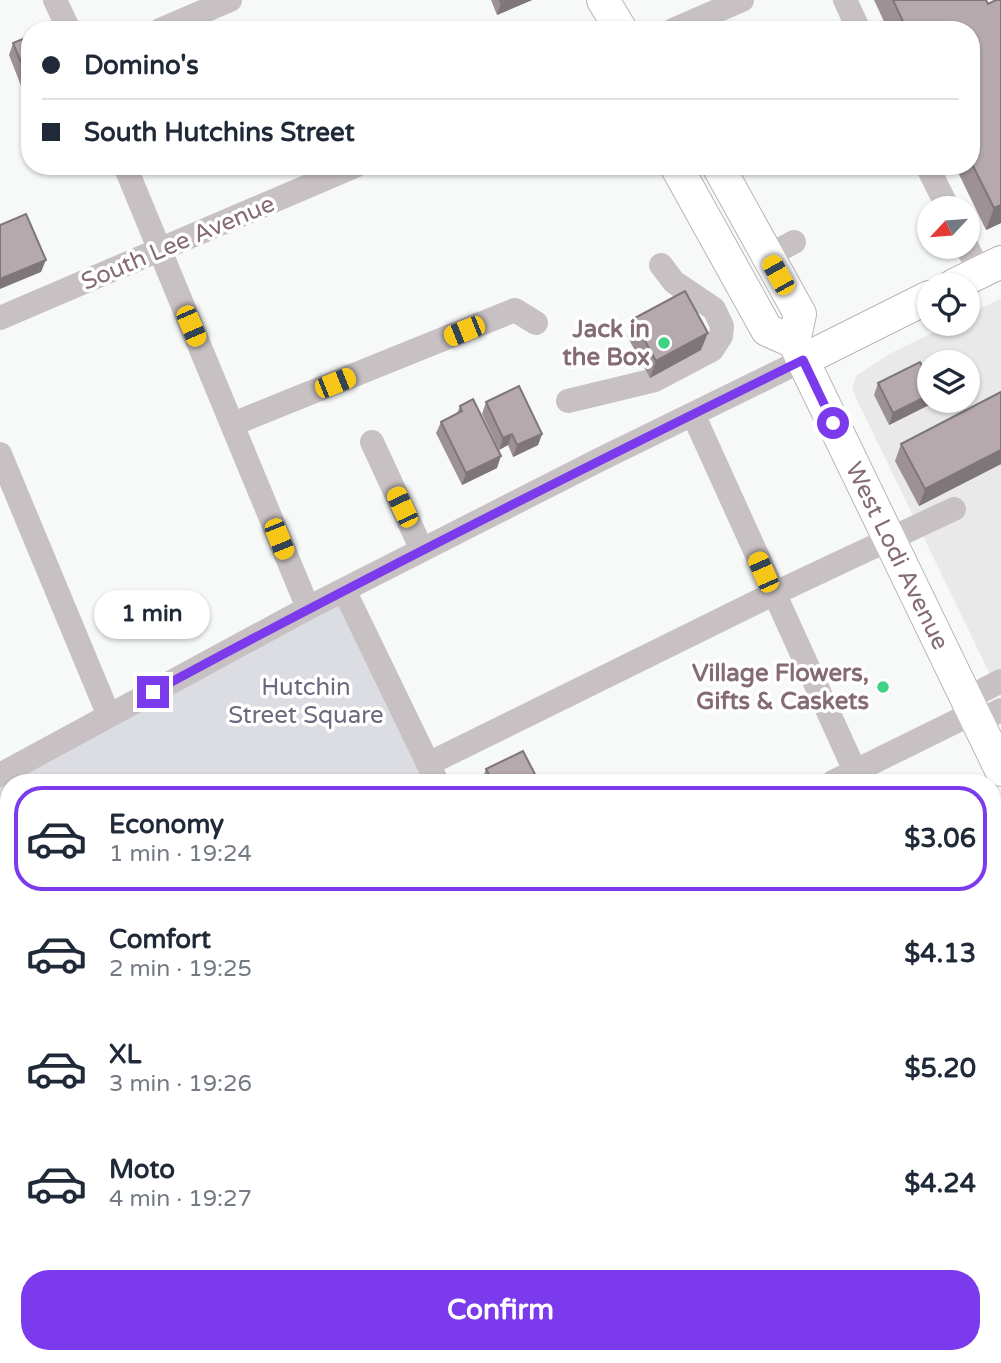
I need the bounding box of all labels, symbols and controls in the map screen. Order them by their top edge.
text: Domino's [84,50,199,81]
text: South Hutchins Street [84,117,355,148]
street label: South Lee Avenue [77,189,279,297]
north arrow [917,196,980,259]
map controls [917,196,980,413]
car [759,252,798,298]
button: locate [917,273,980,336]
car [174,303,209,349]
car [441,313,488,349]
place label: Jack in the Box [563,315,650,372]
marker: Jack in the Box [656,335,672,351]
button: layers [917,350,980,413]
car [312,365,359,401]
route start [817,407,849,439]
street label: West Lodi Avenue [839,457,955,655]
car [384,484,421,530]
car [262,516,297,562]
car [745,549,782,595]
callout: 1 min [95,590,211,640]
text: 1 min [121,600,183,628]
place label: Village Flowers, Gifts & Caskets [692,659,869,716]
park label: Hutchin Street Square [228,673,384,730]
route end [137,676,169,708]
marker: Village Flowers, Gifts & Caskets [875,679,891,695]
icon: car [25,807,88,870]
text: Economy [109,809,224,840]
text: $3.06 [904,823,976,854]
text: 1 min · 19:24 [109,840,252,868]
icon: car [25,922,88,985]
text: Comfort [109,924,211,955]
text: $4.13 [904,938,976,969]
text: 2 min · 19:25 [109,955,252,983]
icon: car [25,1037,88,1100]
text: XL [109,1039,141,1070]
text: $5.20 [904,1053,976,1084]
text: 3 min · 19:26 [109,1070,252,1098]
icon: car [25,1152,88,1215]
text: Moto [109,1154,175,1185]
text: $4.24 [904,1168,976,1199]
text: 4 min · 19:27 [109,1185,252,1213]
button: Confirm [21,1270,980,1350]

